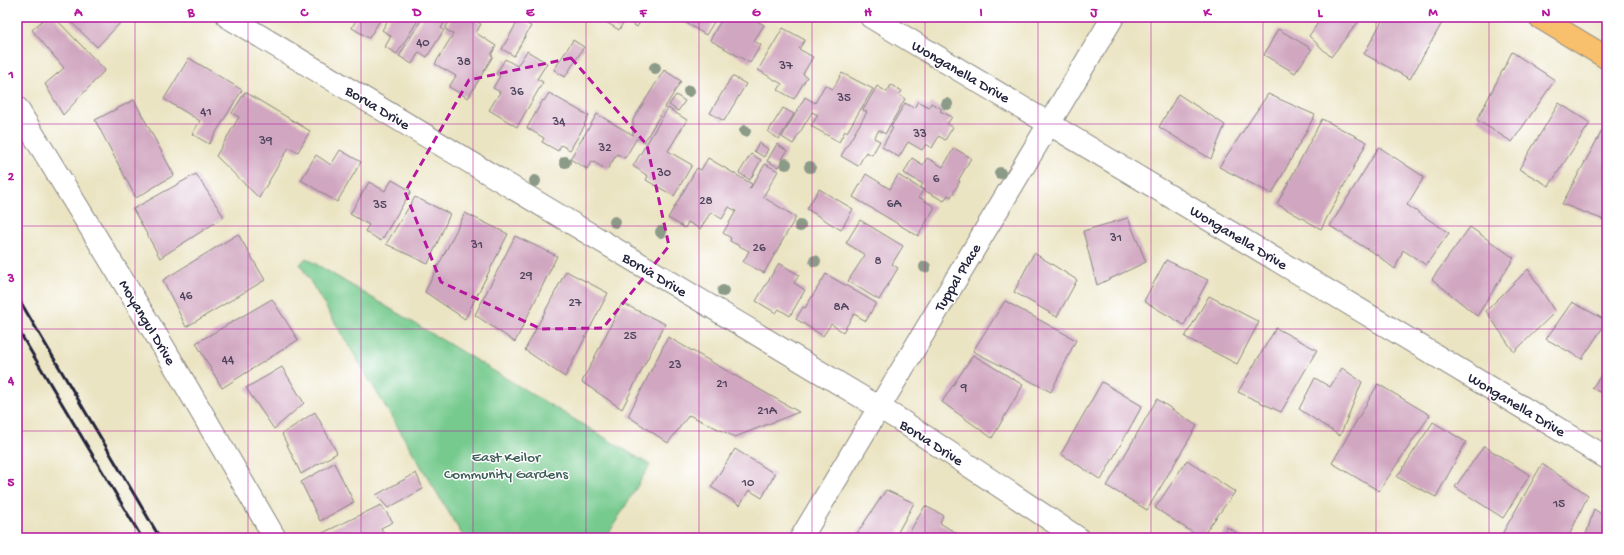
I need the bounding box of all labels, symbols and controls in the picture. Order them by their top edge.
text: A [73,6,83,21]
text: B [187,6,196,21]
text: C [299,6,309,21]
text: D [412,6,422,21]
text: E [526,6,535,21]
text: F [639,6,648,21]
text: G [752,6,761,21]
text: H [864,6,872,21]
text: I [979,6,983,21]
text: J [1090,6,1099,21]
text: K [1202,6,1212,21]
text: L [1318,6,1324,21]
text: M [1428,6,1438,21]
text: N [1542,6,1551,21]
house number: 40 [416,36,430,51]
street label: Wonganella Drive [908,37,1013,108]
house number: 38 [456,55,471,70]
house number: 37 [778,59,794,74]
text: 1 [7,68,14,83]
street label: Borva Drive [341,82,413,135]
house number: 36 [509,85,524,100]
house number: 35 [836,91,851,106]
house number: 41 [200,105,212,120]
house number: 34 [552,115,565,130]
house number: 33 [912,127,927,142]
house number: 39 [258,134,273,149]
house number: 32 [597,141,612,156]
house number: 30 [656,166,672,181]
text: 2 [8,170,15,185]
house number: 6 [933,172,940,187]
house number: 28 [699,194,713,209]
house number: 6A [887,197,902,212]
house number: 35 [372,198,387,213]
street label: Wonganella Drive [1186,203,1290,275]
house number: 31 [1109,231,1122,246]
house number: 31 [470,238,483,253]
house number: 26 [753,241,766,256]
street label: Tuppal Place [931,241,986,316]
street label: Borva Drive [618,249,690,302]
house number: 8 [874,254,882,269]
house number: 29 [520,269,533,284]
text: 3 [7,272,15,287]
street label: Moyangul Drive [114,277,179,369]
house number: 46 [180,289,193,304]
house number: 27 [568,296,583,311]
house number: 8A [834,300,850,315]
house number: 25 [623,329,637,344]
house number: 44 [222,353,234,368]
house number: 23 [668,358,682,373]
street label: Wonganella Drive [1464,370,1568,442]
text: 4 [7,374,15,389]
house number: 21 [716,377,728,392]
house number: 9 [960,381,968,396]
house number: 21A [757,404,778,419]
street label: Borva Drive [895,416,966,471]
park label: East Keilor Community Gardens [444,449,568,484]
text: 5 [8,476,15,491]
house number: 10 [741,476,755,491]
house number: 15 [1552,497,1565,512]

